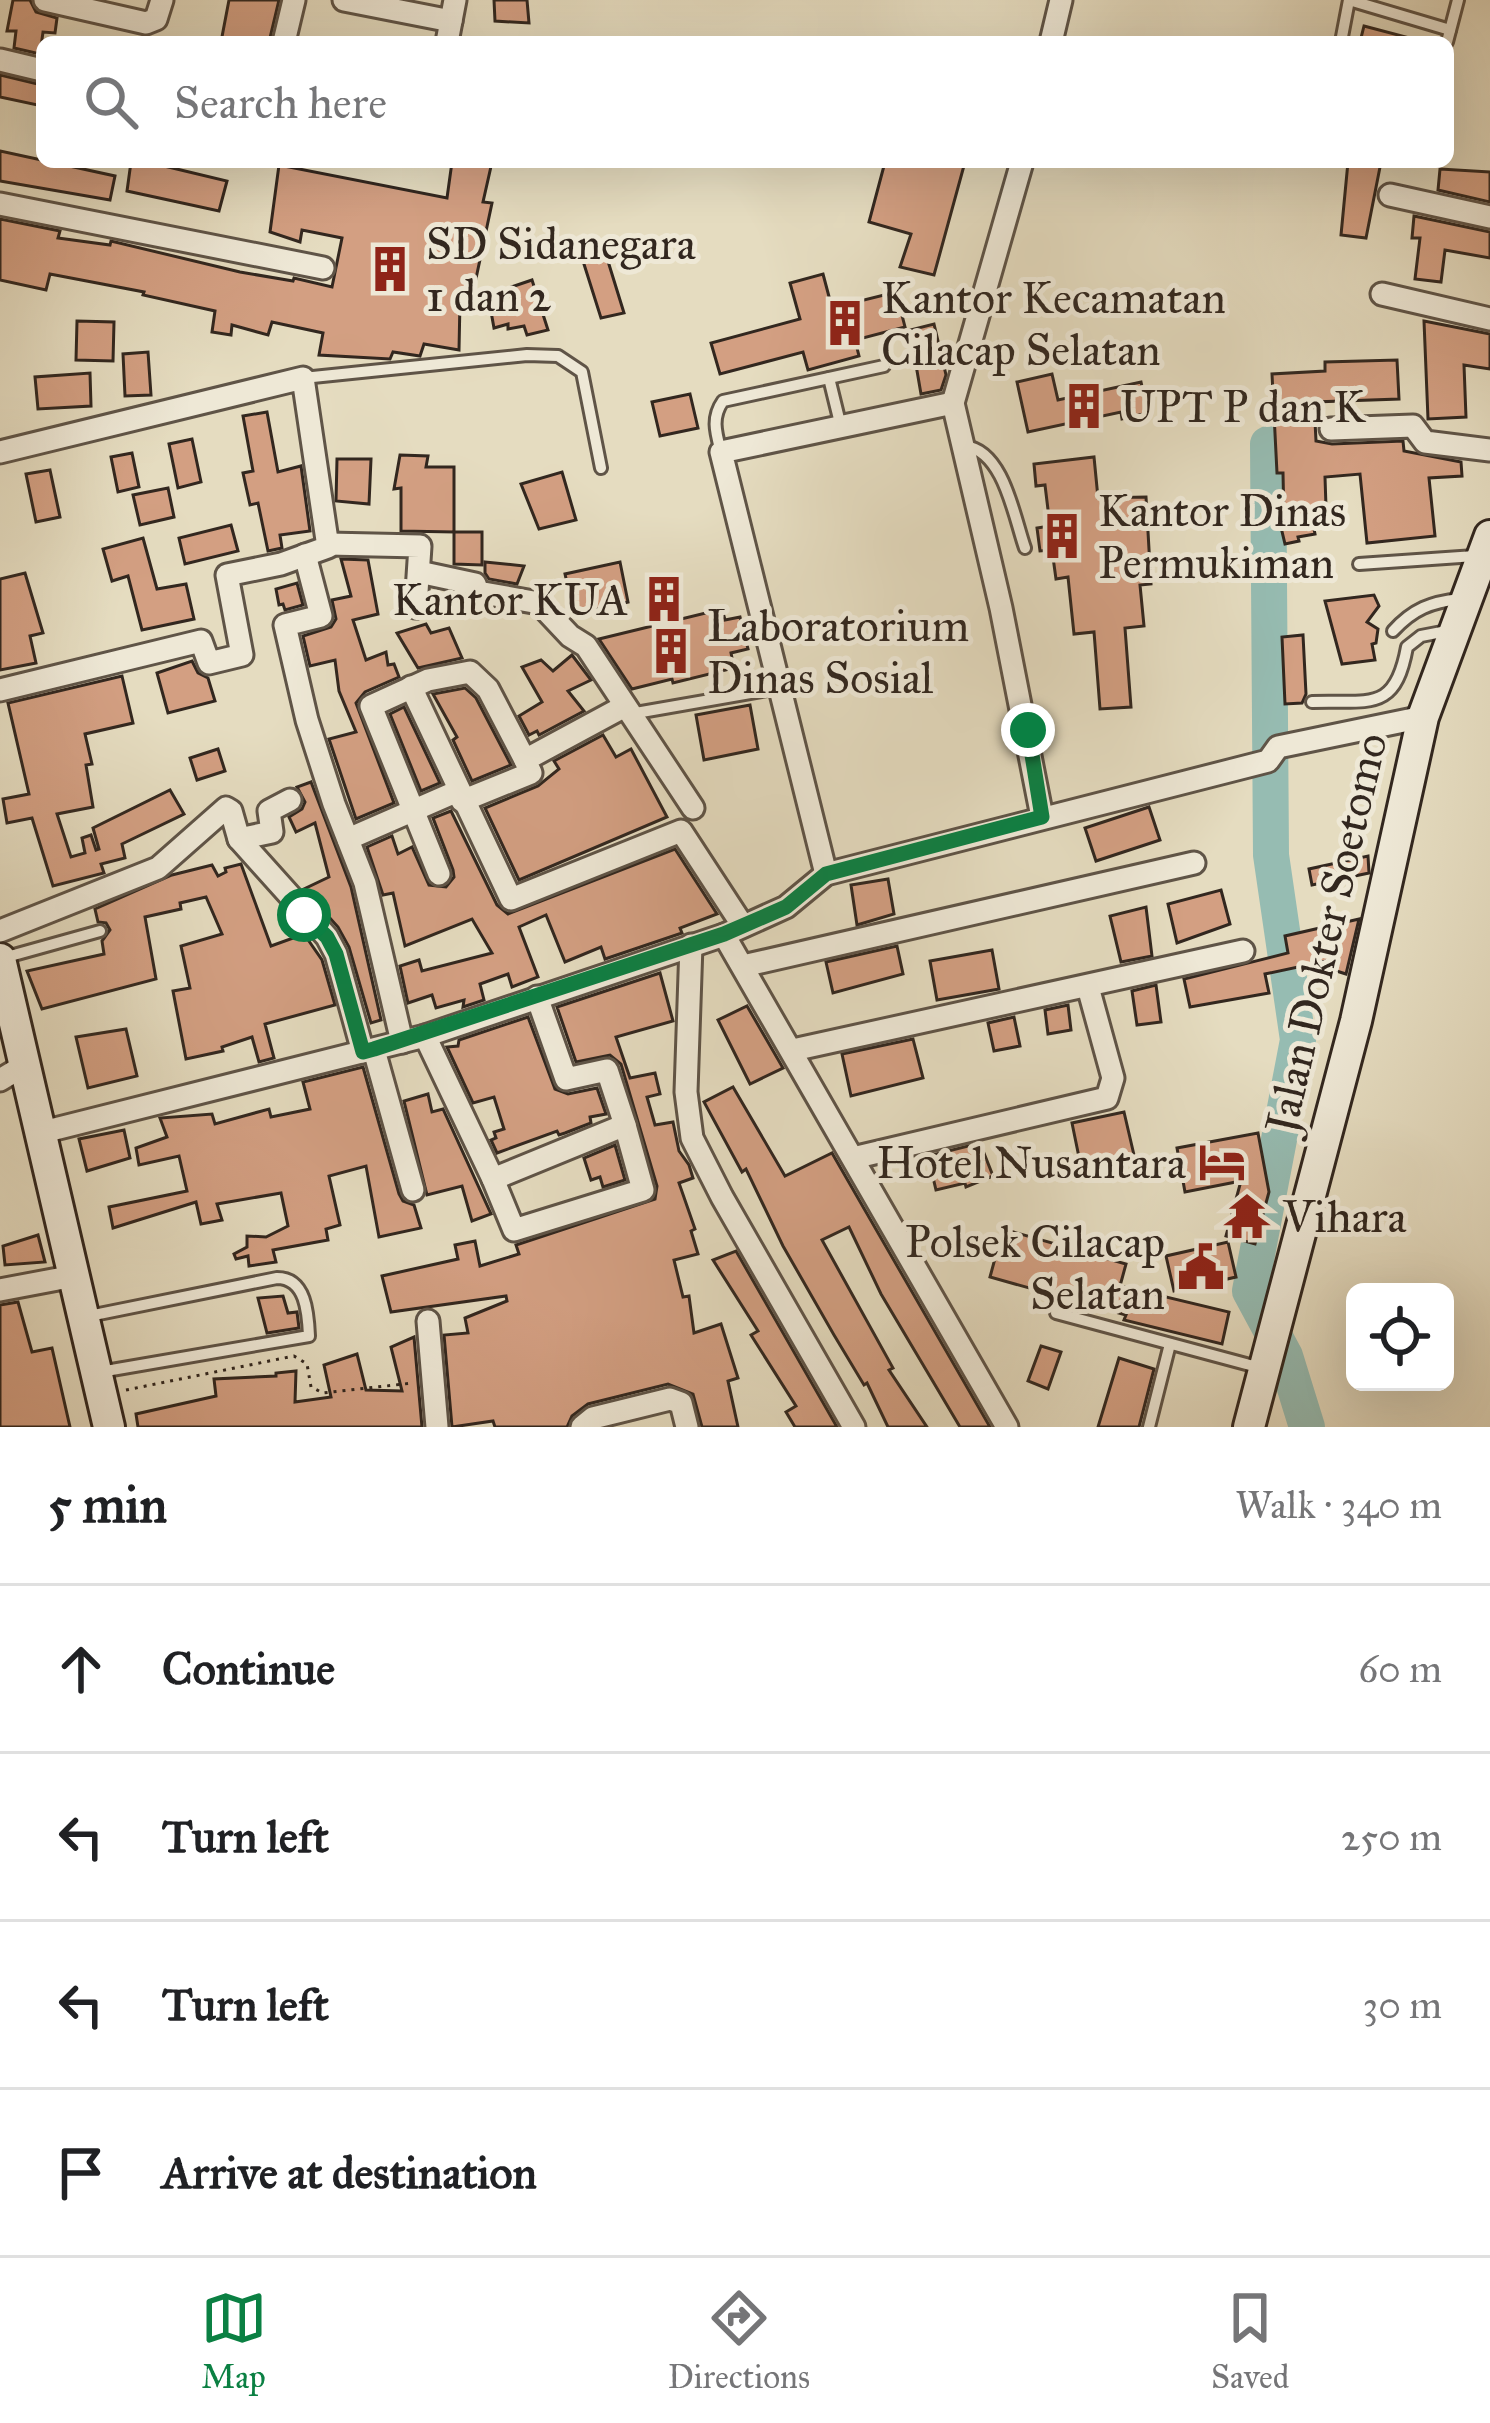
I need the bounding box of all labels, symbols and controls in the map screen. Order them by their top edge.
search box [36,36,1454,168]
icon: search [78,69,144,135]
text: Search here [174,75,387,130]
place label: SD Sidanegara 1 dan 2 [426,216,696,323]
building icon: SD Sidanegara 1 dan 2 [365,244,415,294]
place label: Kantor Kecamatan Cilacap Selatan [881,270,1226,377]
building icon: Kantor Kecamatan Cilacap Selatan [820,298,870,348]
place label: UPT P dan K [1120,379,1366,434]
building icon: UPT P dan K [1059,381,1109,431]
place label: Kantor Dinas Permukiman [1098,483,1346,590]
building icon: Kantor Dinas Permukiman [1037,511,1087,561]
place label: Kantor KUA [392,572,628,627]
building icon: Kantor KUA [639,574,689,624]
place label: Laboratorium Dinas Sosial [707,598,969,705]
building icon: Laboratorium Dinas Sosial [646,626,696,676]
route end [1001,703,1055,757]
street label: Jalan Dokter Soetomo [1252,728,1399,1143]
route start [277,888,331,942]
place label: Hotel Nusantara [876,1135,1186,1190]
hotel icon: Hotel Nusantara [1197,1137,1247,1187]
place label: Vihara [1282,1189,1407,1244]
temple icon: Vihara [1222,1191,1272,1241]
place label: Polsek Cilacap Selatan [905,1214,1165,1321]
public building icon: Polsek Cilacap Selatan [1176,1242,1226,1292]
map controls [1346,1283,1454,1391]
button: locate [1346,1283,1454,1391]
text: 5 min [48,1474,167,1536]
text: Walk · 340 m [1235,1481,1442,1529]
icon: ahead [48,1636,114,1702]
text: Continue [162,1641,335,1696]
text: 60 m [1358,1645,1442,1693]
icon: left [48,1804,114,1870]
text: Turn left [162,1809,329,1864]
text: 250 m [1341,1813,1442,1861]
icon: left [48,1972,114,2038]
text: Turn left [162,1977,329,2032]
text: 30 m [1363,1981,1442,2029]
icon: arrive [48,2140,114,2206]
text: Arrive at destination [162,2145,537,2200]
tab: Map [201,2285,267,2397]
tab: Directions [668,2285,810,2397]
tab: Saved [1211,2285,1289,2397]

